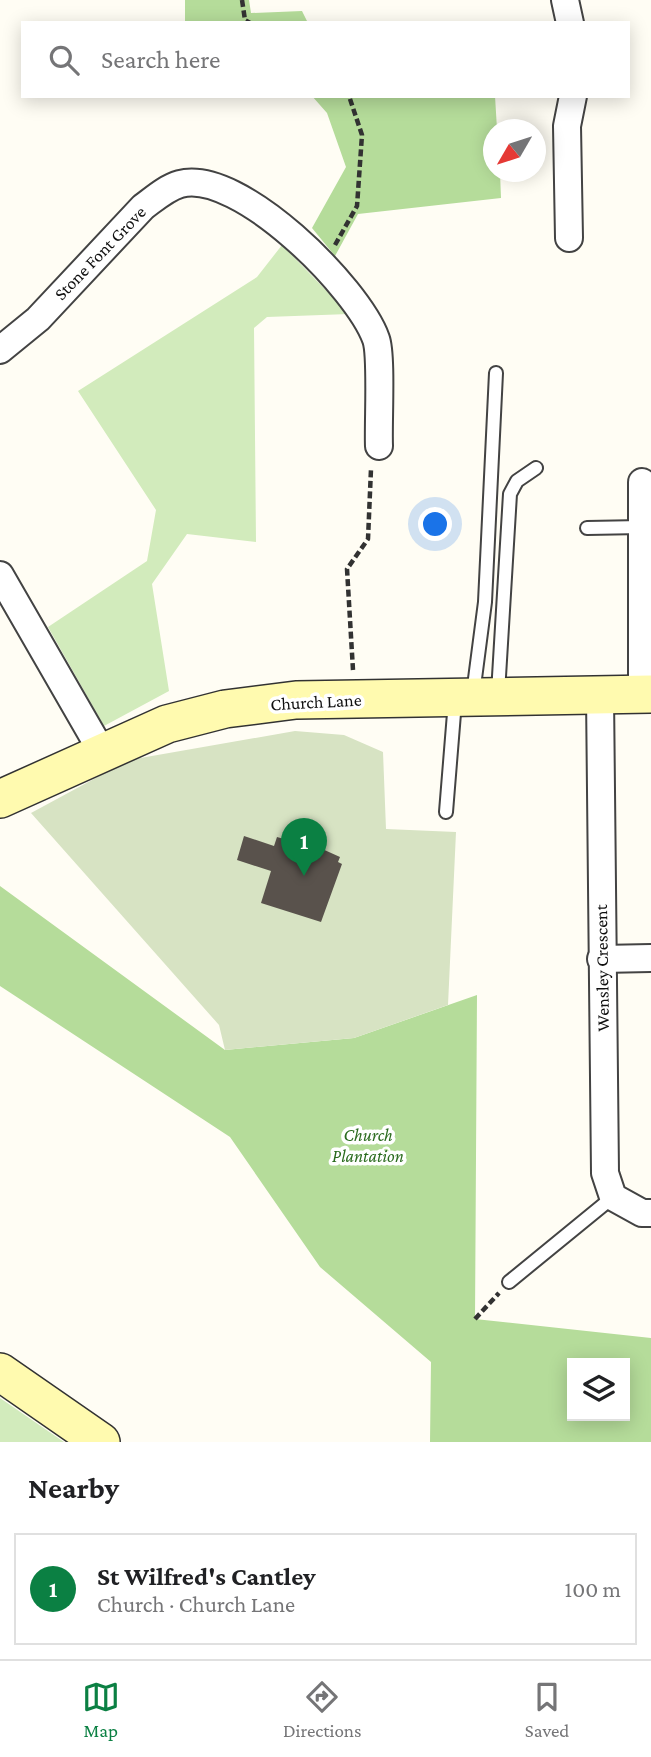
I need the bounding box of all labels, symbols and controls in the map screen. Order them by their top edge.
search box [21,21,630,98]
icon: search [45,41,83,79]
text: Search here [101,45,220,74]
north arrow [483,119,546,182]
street label: Stone Font Grove [50,202,150,304]
your location [418,507,452,541]
street label: Church Lane [270,690,362,714]
pin: 1 [281,818,327,876]
street label: Wensley Crescent [591,903,613,1032]
park label: Church Plantation [332,1125,404,1166]
map controls [567,1358,630,1421]
button: layers [567,1358,630,1421]
text: Nearby [28,1471,119,1504]
text: St Wilfred's Cantley [97,1562,316,1591]
text: 1 [49,1576,57,1602]
text: 100 m [565,1576,621,1602]
text: Church · Church Lane [97,1591,295,1617]
tab: Map [82,1678,120,1741]
tab: Directions [283,1678,362,1741]
tab: Saved [525,1678,569,1741]

